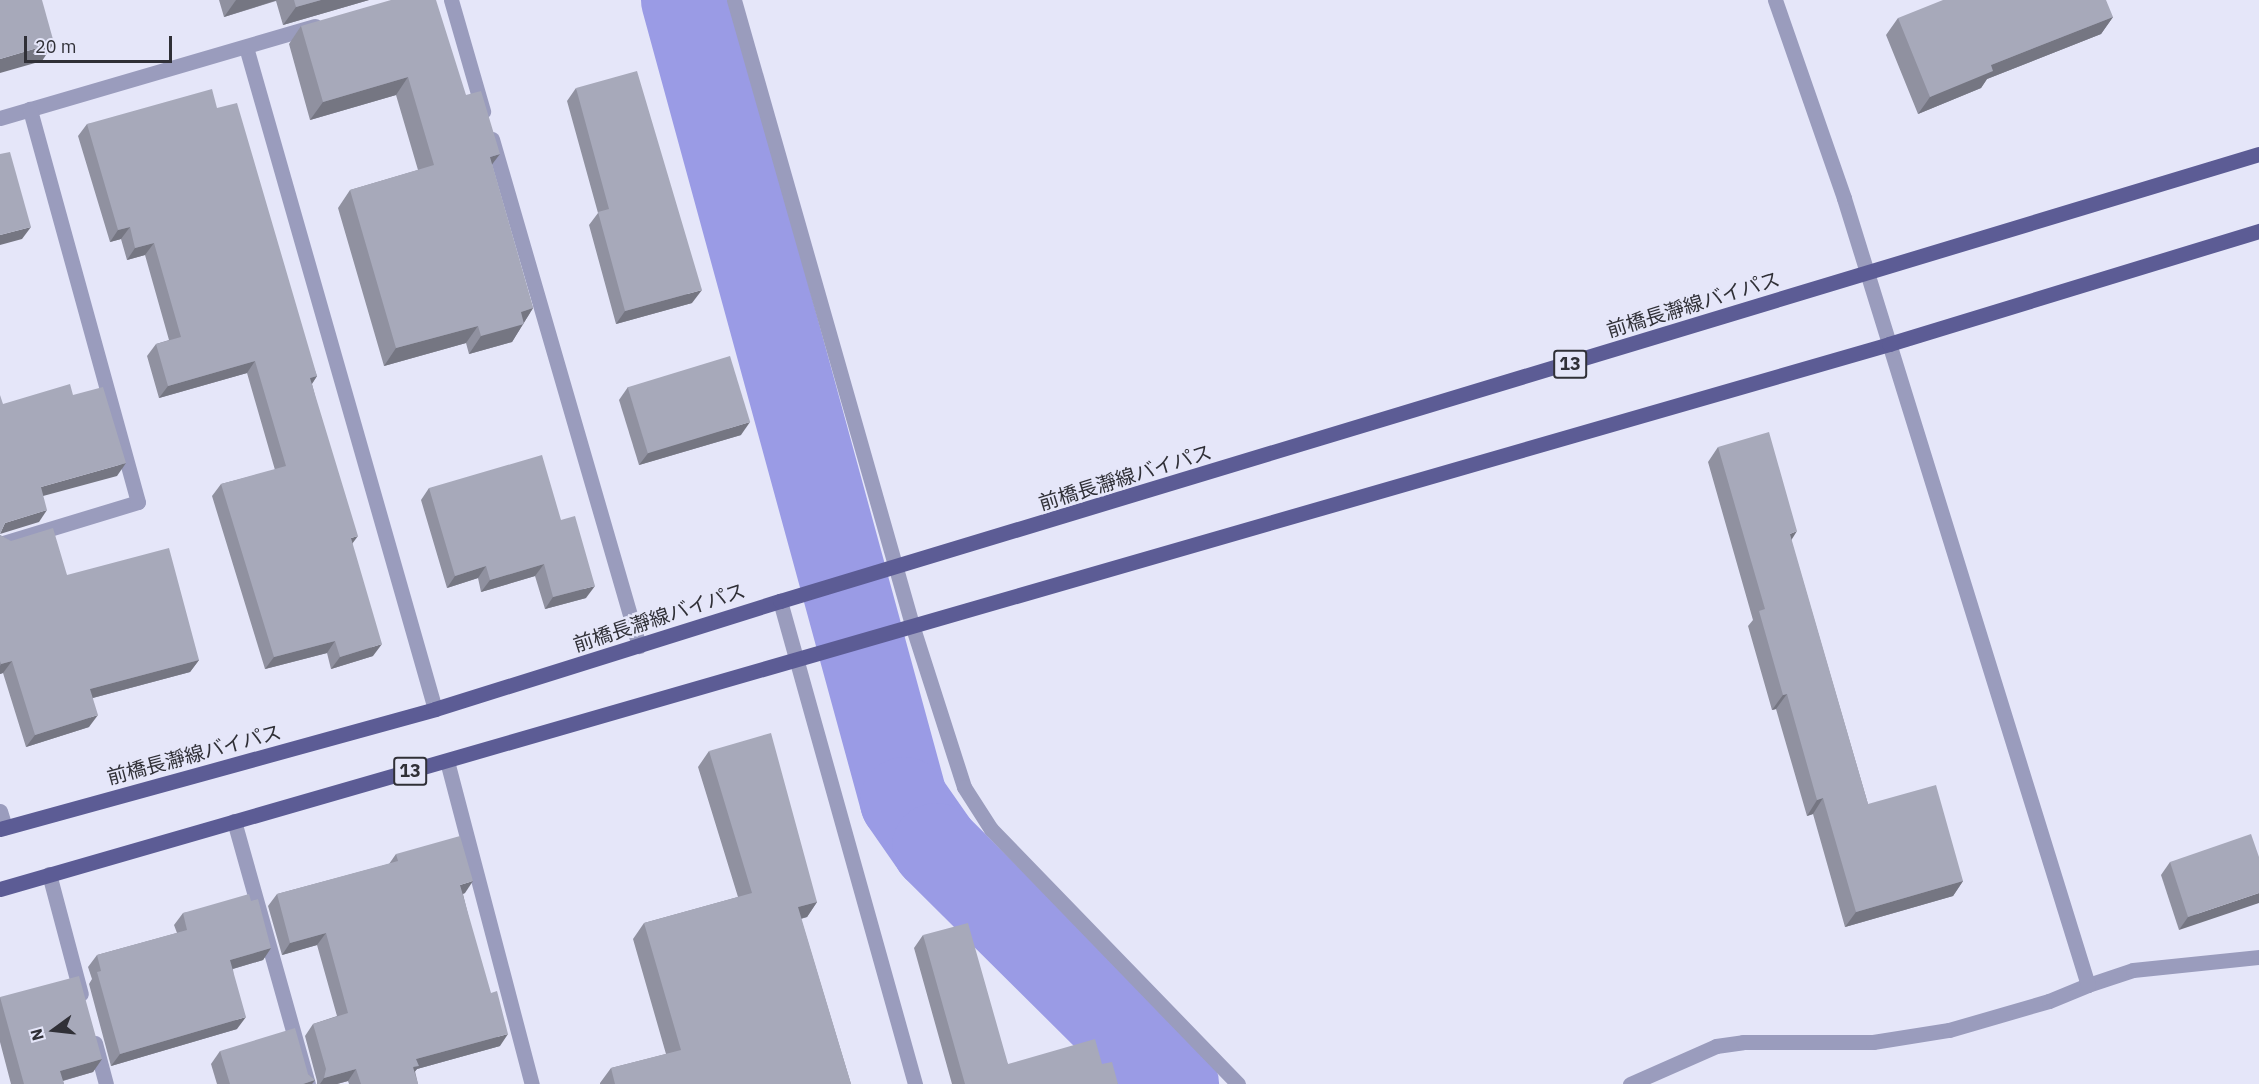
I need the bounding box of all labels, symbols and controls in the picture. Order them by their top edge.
scale bar [27,24,176,62]
text: 20 m [35,35,77,58]
street label: 前橋長瀞線バイパス [1603,266,1783,342]
road number: 13 [1552,349,1588,379]
street label: 前橋長瀞線バイパス [1035,439,1215,515]
street label: 前橋長瀞線バイパス [570,578,748,656]
street label: 前橋長瀞線バイパス [104,719,284,789]
road number: 13 [392,756,428,786]
north arrow [24,1000,84,1060]
text: N [25,1026,48,1043]

